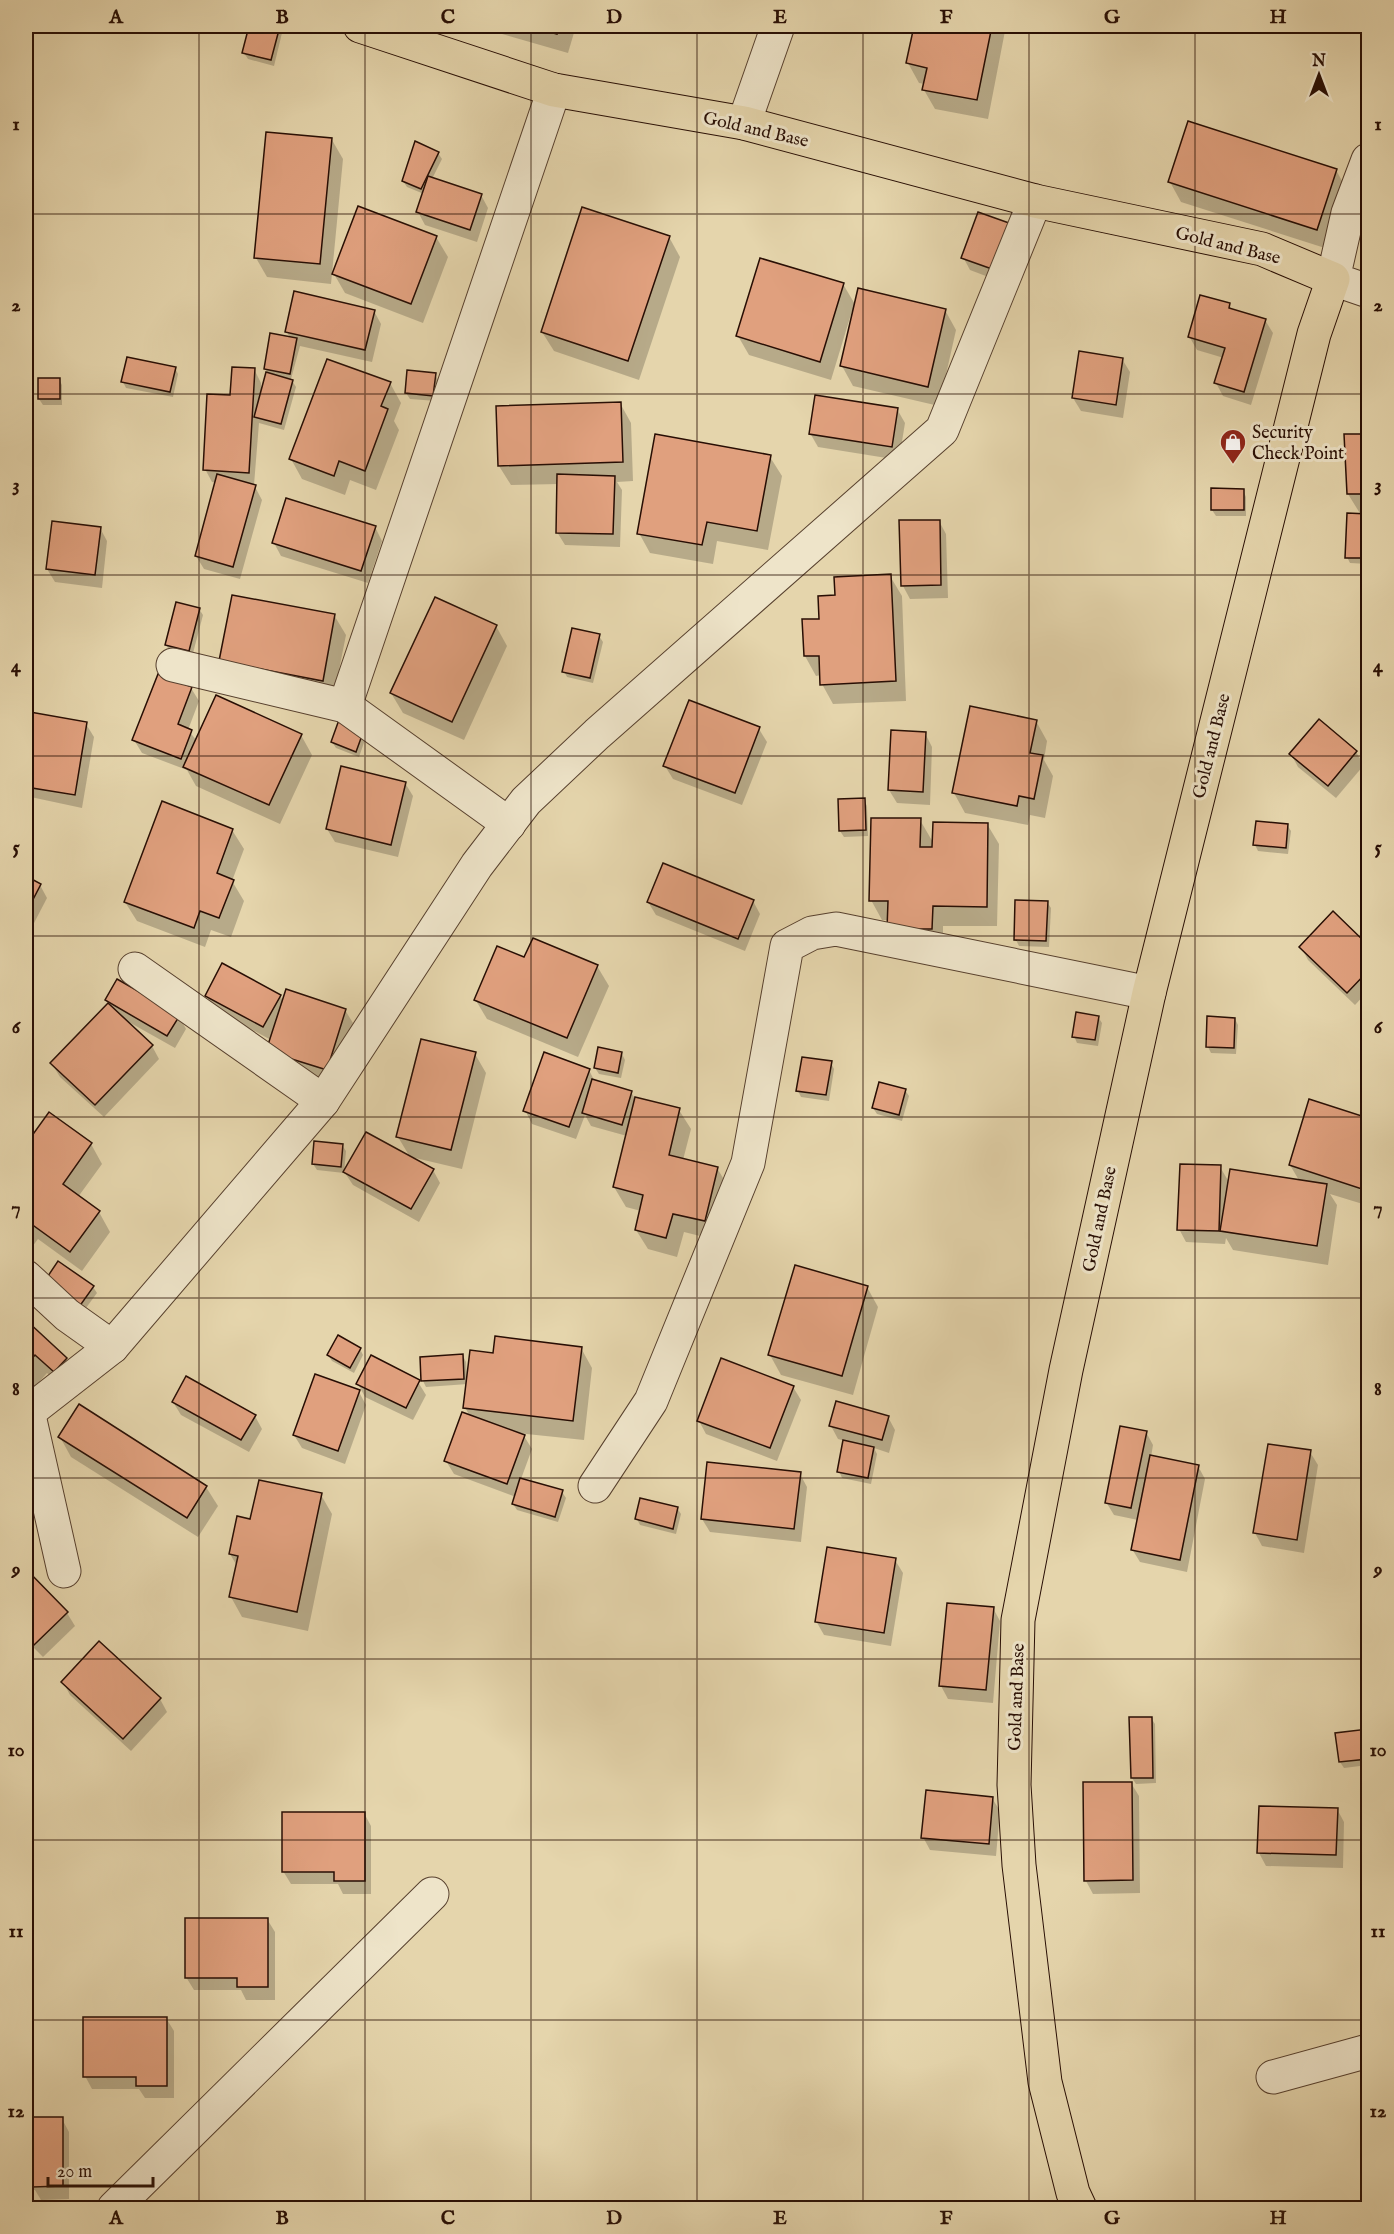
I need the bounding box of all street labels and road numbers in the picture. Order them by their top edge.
street label: Gold and Base [701,107,811,154]
street label: Gold and Base [1173,222,1283,271]
street label: Gold and Base [1188,691,1237,801]
street label: Gold and Base [1078,1164,1123,1274]
street label: Gold and Base [1004,1643,1031,1751]

